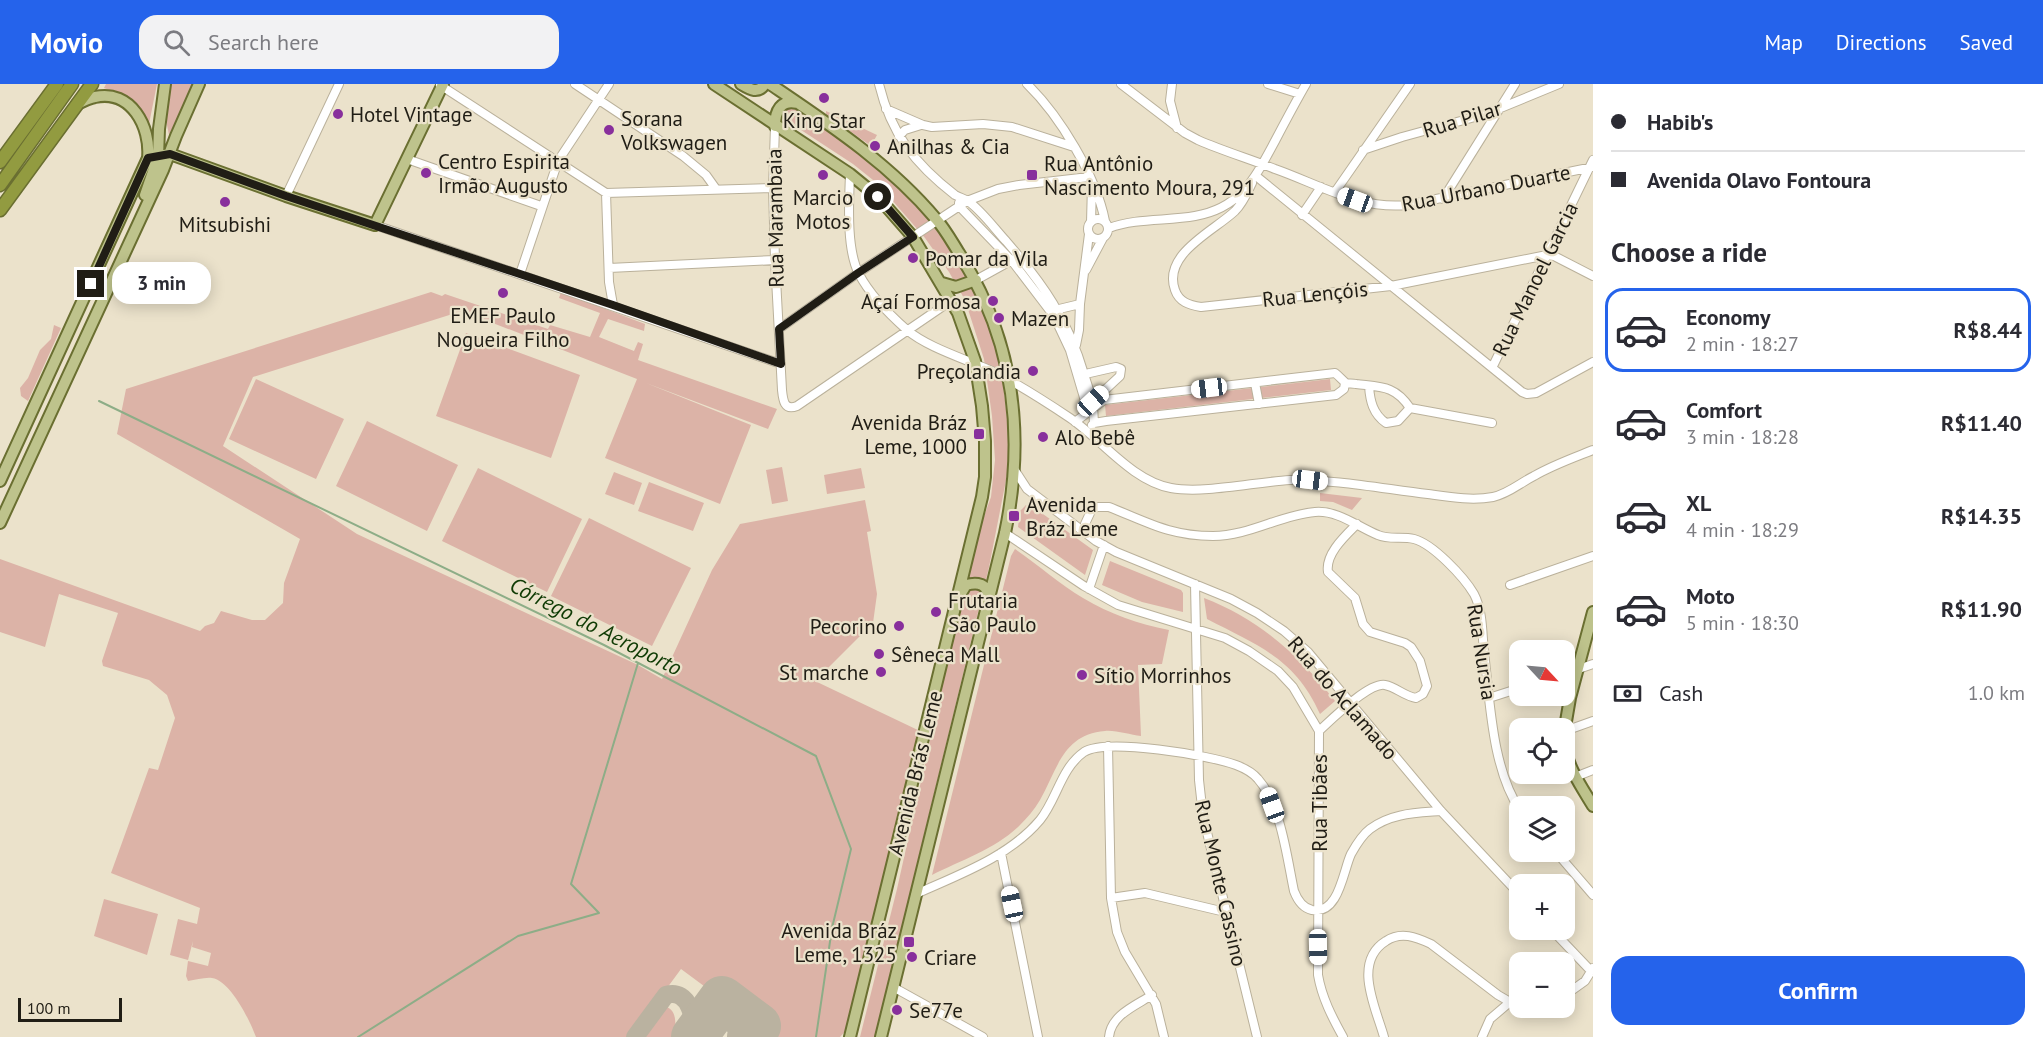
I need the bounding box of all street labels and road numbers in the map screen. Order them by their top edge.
street label: Rua Pilar [1419,94,1505,144]
street label: Rua Marambaia [760,148,790,288]
street label: Rua Urbano Duarte [1399,158,1573,218]
street label: Rua Manoel Garcia [1486,198,1584,360]
street label: Rua Lençóis [1261,275,1369,313]
street label: Rua Nursia [1461,602,1503,702]
street label: Rua do Aclamado [1282,631,1404,765]
street label: Avenida Brás Leme [881,688,949,858]
street label: Rua Tibães [1306,754,1333,852]
street label: Rua Monte Cassino [1189,797,1253,969]

